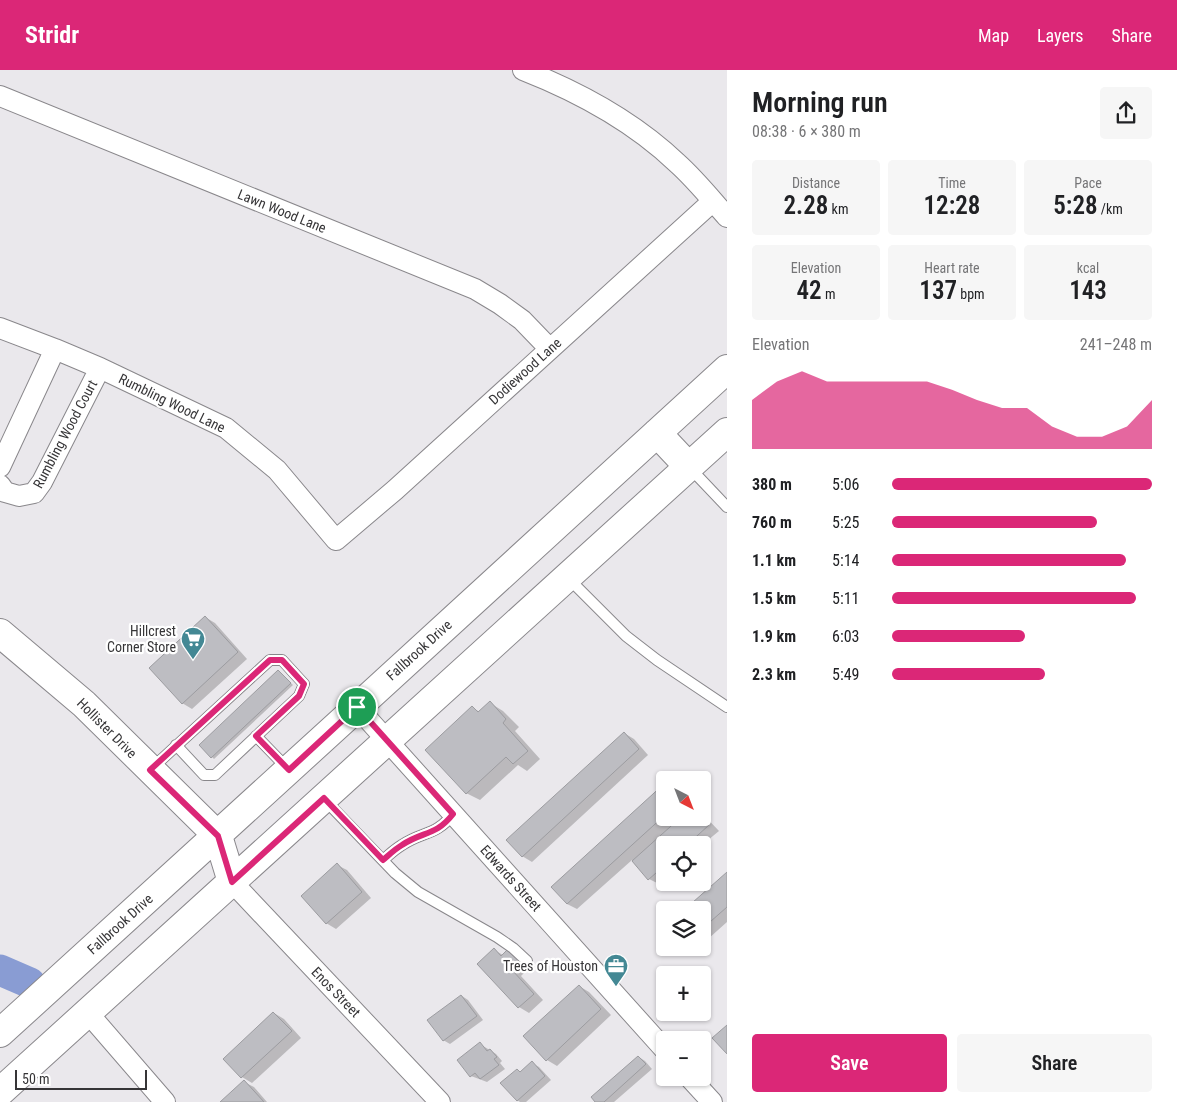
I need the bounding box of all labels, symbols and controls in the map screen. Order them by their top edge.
text: Stridr [25,21,79,49]
text: Map [978,25,1009,46]
text: Layers [1037,25,1084,46]
text: Share [1112,25,1152,46]
text: Morning run [752,86,888,119]
button: share [1100,87,1152,139]
text: 08:38 · 6 × 380 m [752,122,861,141]
text: Distance [792,175,840,191]
text: Time [938,175,966,191]
text: Pace [1074,175,1102,191]
street label: Lawn Wood Lane [235,186,329,236]
text: 2.28 [784,191,828,220]
text: 12:28 [924,191,980,220]
text: 5:28 [1053,191,1098,220]
text: km [828,201,848,217]
text: /km [1098,201,1123,217]
text: Elevation [791,260,841,276]
text: Heart rate [924,260,980,276]
text: kcal [1077,260,1099,276]
text: 42 [797,276,822,305]
text: 137 [919,276,957,305]
text: 143 [1069,276,1107,305]
text: m [822,286,835,302]
text: bpm [957,286,985,302]
street label: Dodiewood Lane [486,334,565,408]
text: Elevation [752,335,810,354]
text: 241–248 m [1080,335,1152,354]
street label: Rumbling Wood Lane [116,370,228,436]
street label: Rumbling Wood Court [30,377,100,491]
text: 380 m [752,475,792,494]
text: 5:06 [832,475,859,494]
text: 760 m [752,513,792,532]
text: 5:25 [832,513,859,532]
text: 1.1 km [752,551,796,570]
text: 5:14 [832,551,859,570]
text: 1.5 km [752,589,796,608]
text: 5:11 [832,589,859,608]
street label: Fallbrook Drive [383,616,455,683]
place label: Hillcrest Corner Store [107,623,176,655]
supermarket icon: Hillcrest Corner Store [180,626,206,660]
text: 1.9 km [752,627,796,646]
text: 6:03 [832,627,859,646]
text: 2.3 km [752,665,796,684]
text: 5:49 [832,665,859,684]
pin [336,686,378,728]
icon: arrive [343,693,371,721]
street label: Hollister Drive [74,695,140,761]
north arrow [656,771,711,826]
map controls [656,771,711,1086]
button: locate [656,836,711,891]
street label: Edwards Street [477,842,545,914]
street label: Fallbrook Drive [84,890,156,957]
button: layers [656,901,711,956]
office icon: Trees of Houston [603,953,629,987]
place label: Trees of Houston [503,958,598,974]
street label: Enos Street [308,964,364,1020]
button: + [656,966,711,1021]
button: − [656,1031,711,1086]
button: Save [752,1034,947,1092]
button: Share [957,1034,1152,1092]
scale bar [15,1067,148,1090]
text: 50 m [22,1071,50,1087]

